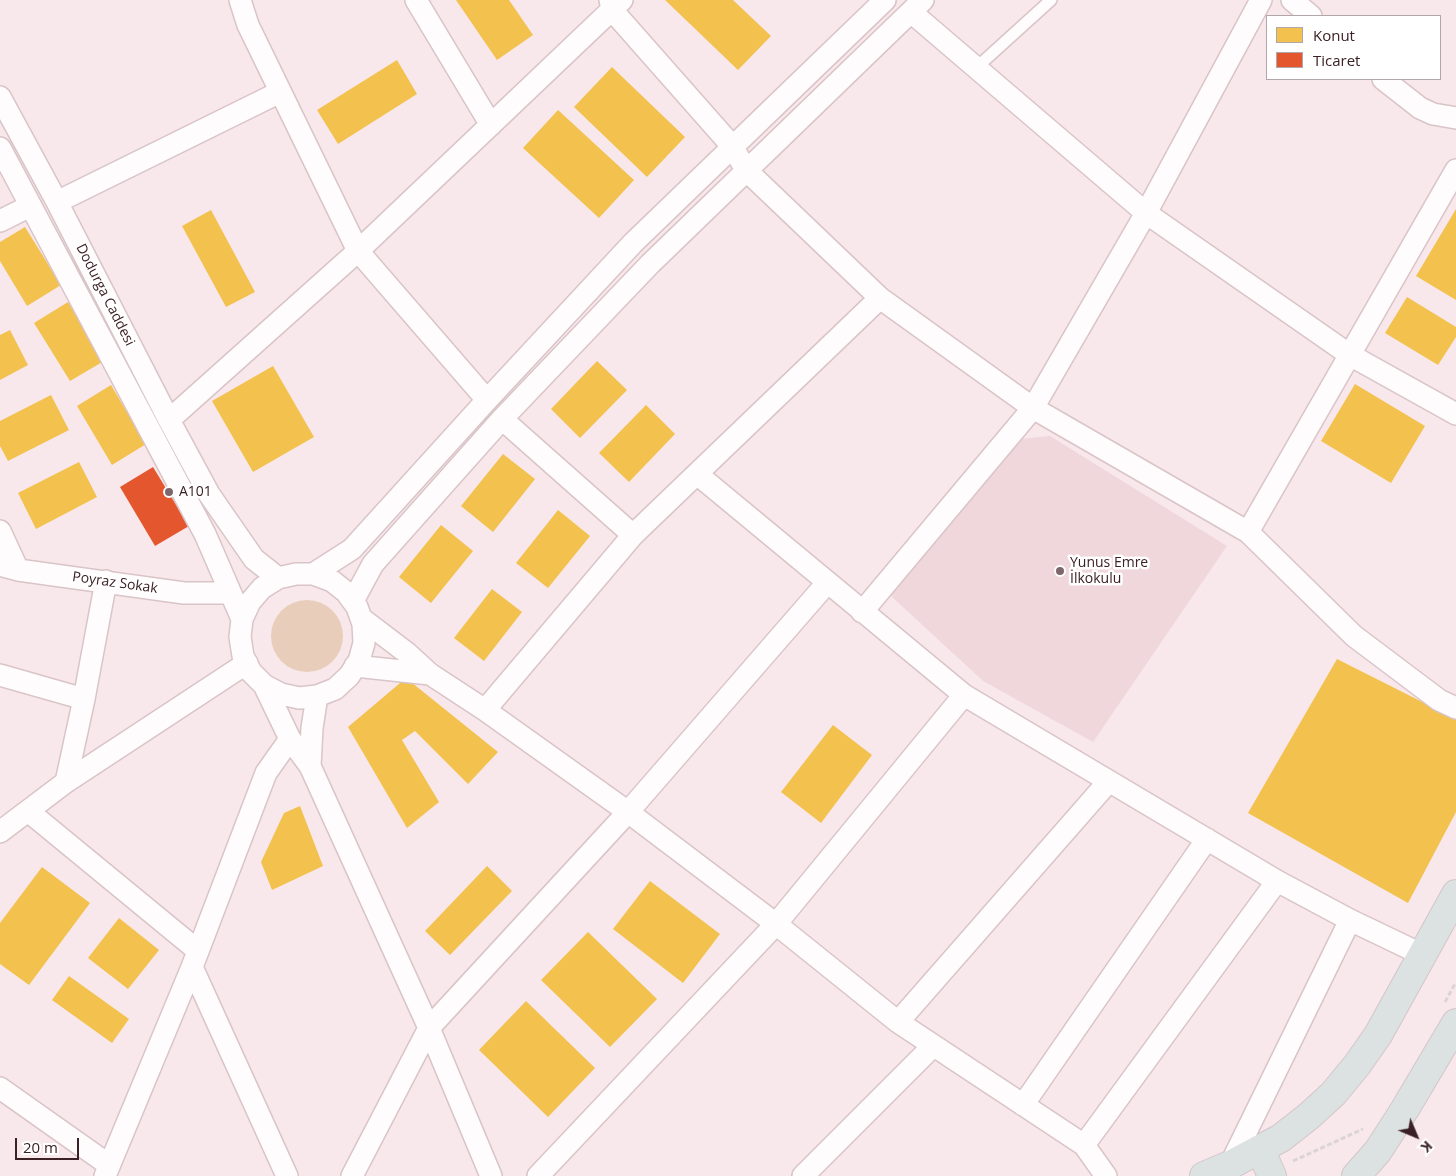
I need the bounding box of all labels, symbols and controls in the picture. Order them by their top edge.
legend [1266,15,1441,80]
text: Konut [1313,25,1355,45]
text: Ticaret [1313,50,1360,70]
street label: Dodurga Caddesi [72,241,138,349]
place label: A101 [179,484,212,500]
marker: A101 [163,486,175,498]
place label: Yunus Emre İlkokulu [1070,555,1148,588]
marker: Yunus Emre İlkokulu [1054,565,1066,577]
street label: Poyraz Sokak [71,569,159,597]
north arrow [1391,1111,1441,1161]
scale bar [18,1128,81,1160]
text: 20 m [23,1137,58,1157]
text: K [1417,1137,1437,1157]

